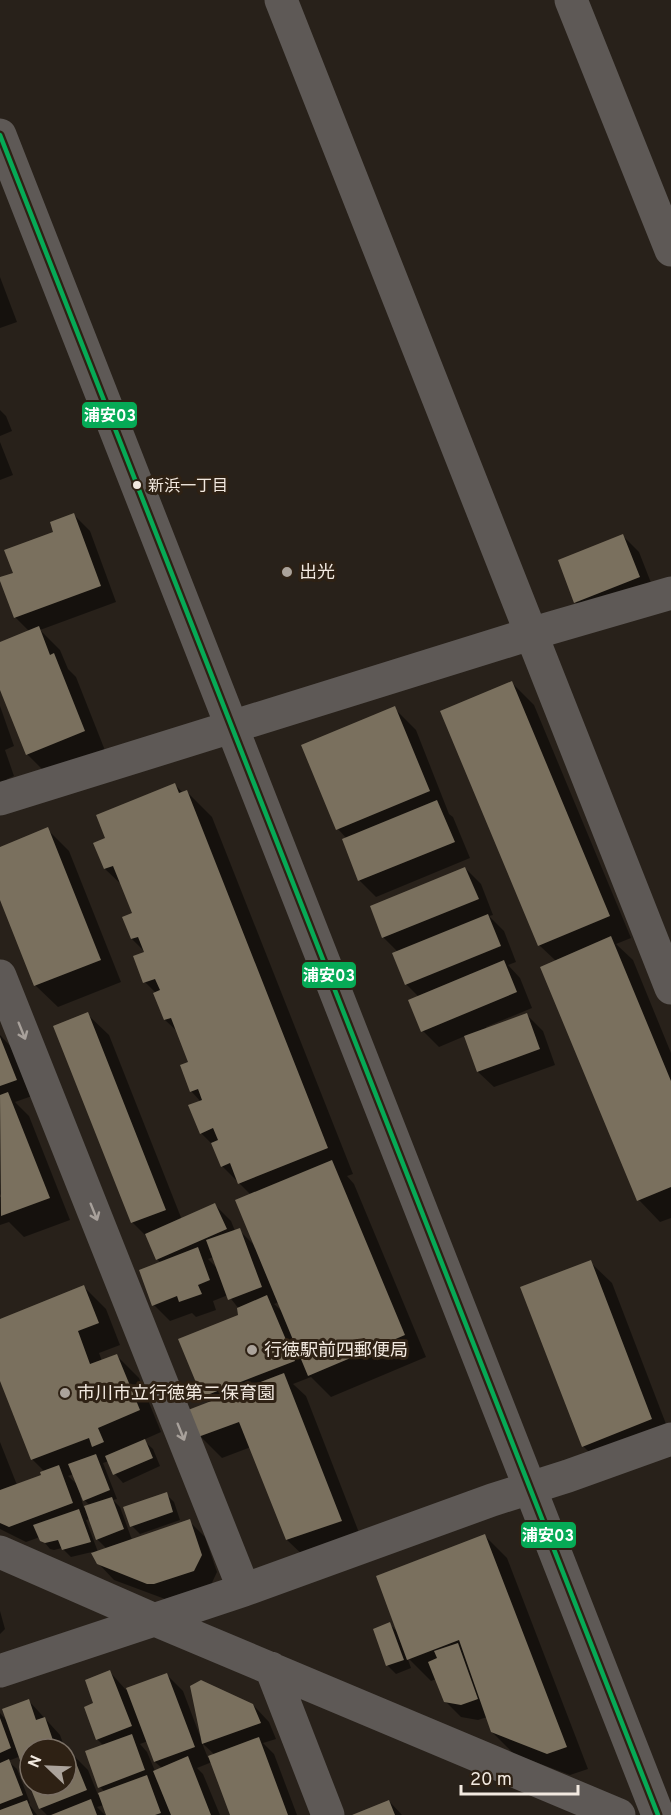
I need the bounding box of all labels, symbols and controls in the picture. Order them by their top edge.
line badge: 浦安03 [81,401,138,429]
text: 浦安03 [84,406,136,427]
place label: 新浜一丁目 [148,477,228,497]
marker: 新浜一丁目 [131,479,143,491]
place label: 出光 [299,562,335,585]
marker: 出光 [280,565,294,579]
line badge: 浦安03 [301,961,357,989]
text: 浦安03 [303,966,355,987]
one-way arrow [17,1021,28,1040]
one-way arrow [89,1202,100,1221]
place label: 行徳駅前四郵便局 [264,1340,408,1363]
marker: 行徳駅前四郵便局 [245,1343,259,1357]
place label: 市川市立行徳第二保育園 [77,1383,275,1406]
marker: 市川市立行徳第二保育園 [58,1386,72,1400]
one-way arrow [176,1422,187,1441]
line badge: 浦安03 [520,1521,577,1549]
text: 浦安03 [522,1526,574,1547]
north arrow [18,1737,78,1797]
text: N [25,1753,47,1771]
scale bar [461,1758,578,1796]
text: 20 m [470,1769,512,1792]

